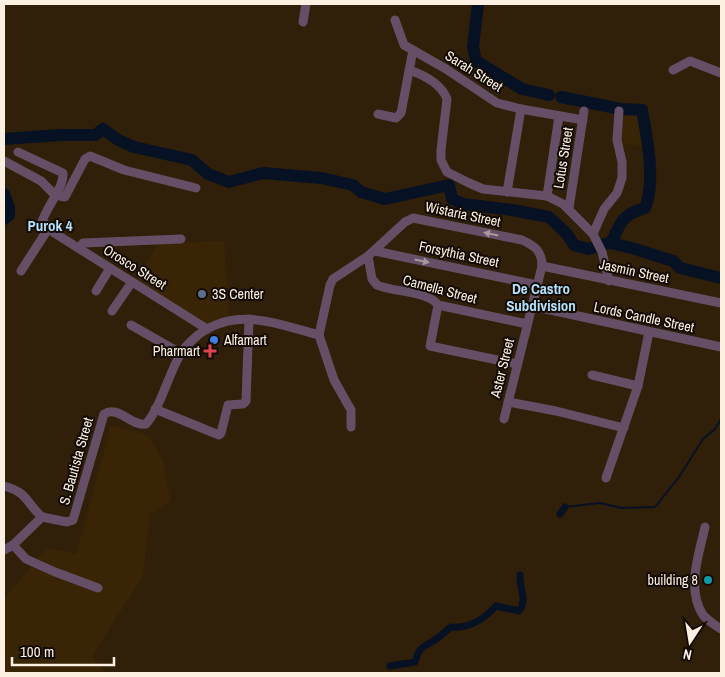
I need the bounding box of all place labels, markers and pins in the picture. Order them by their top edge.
place label: 3S Center [212,285,264,303]
marker: 3S Center [196,288,208,300]
place label: Alfamart [223,331,267,349]
marker: Alfamart [208,334,220,346]
place label: Pharmart [153,342,200,360]
marker: Pharmart [204,345,216,357]
place label: building 8 [648,571,698,589]
marker: building 8 [702,574,714,586]

